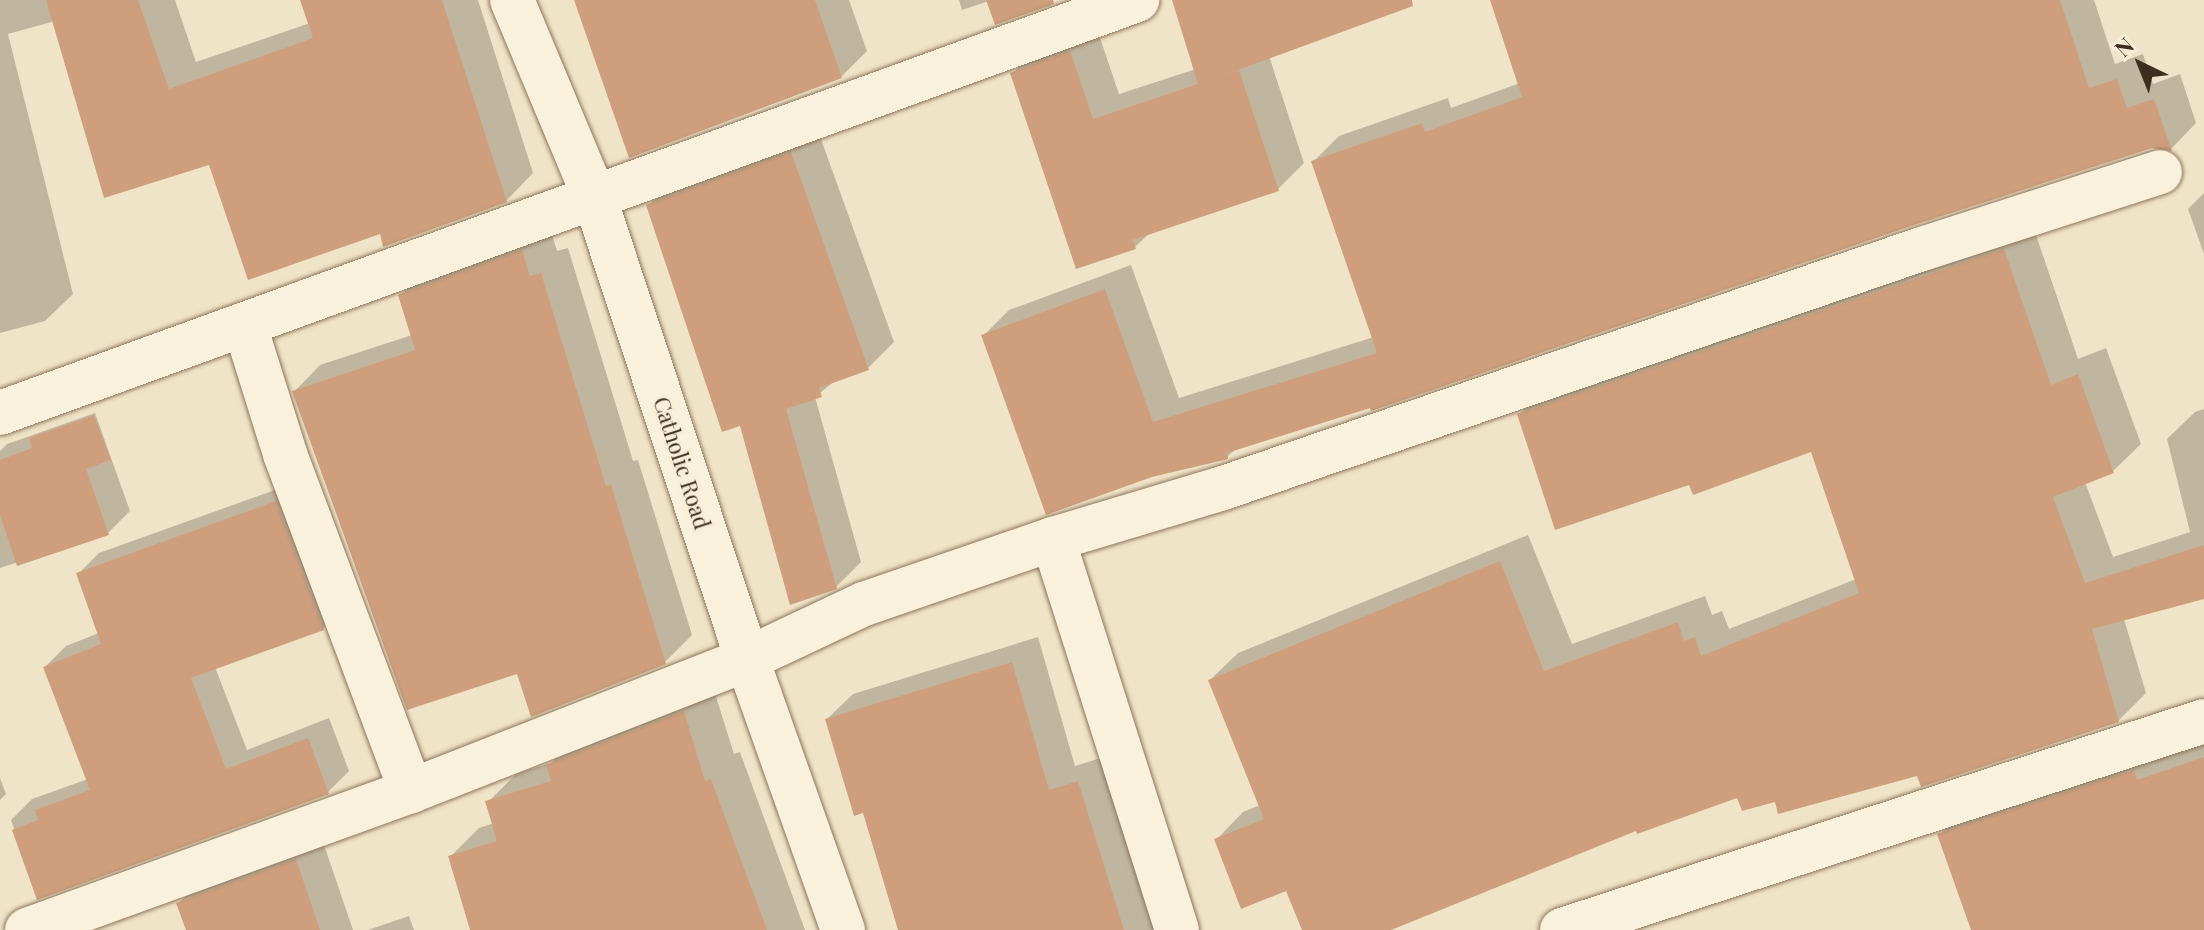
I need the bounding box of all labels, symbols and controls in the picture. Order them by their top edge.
north arrow [2100,24,2180,104]
text: N [2108,30,2140,63]
street label: Catholic Road [648,393,716,533]

